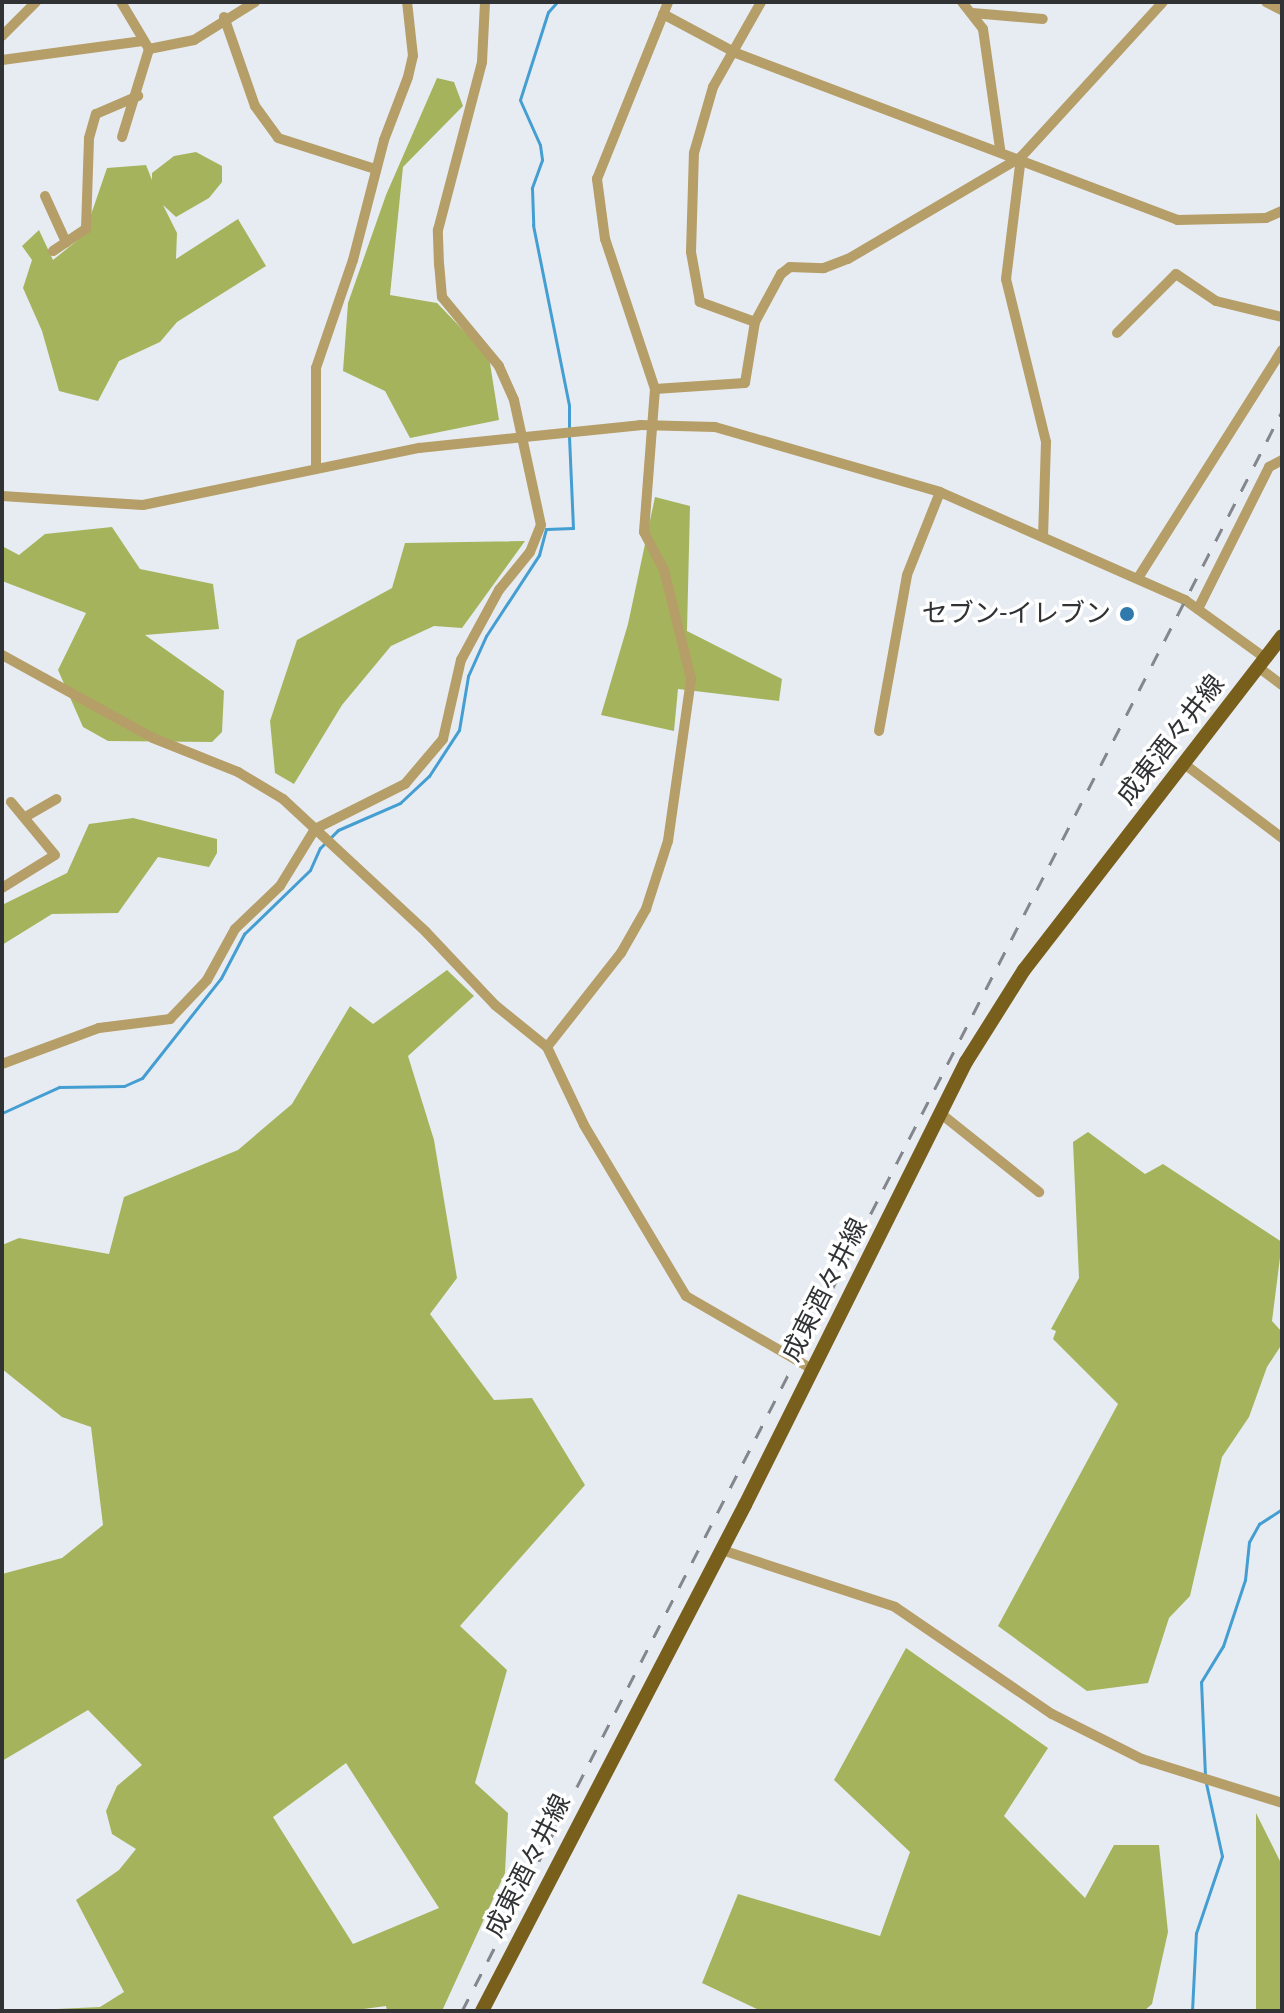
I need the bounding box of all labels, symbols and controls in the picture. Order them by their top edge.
place label: セブン-イレブン [922,598,1111,630]
marker: セブン-イレブン [1118,605,1136,623]
street label: 成東酒々井線 [1111,669,1231,811]
street label: 成東酒々井線 [776,1213,874,1367]
street label: 成東酒々井線 [479,1789,577,1943]

